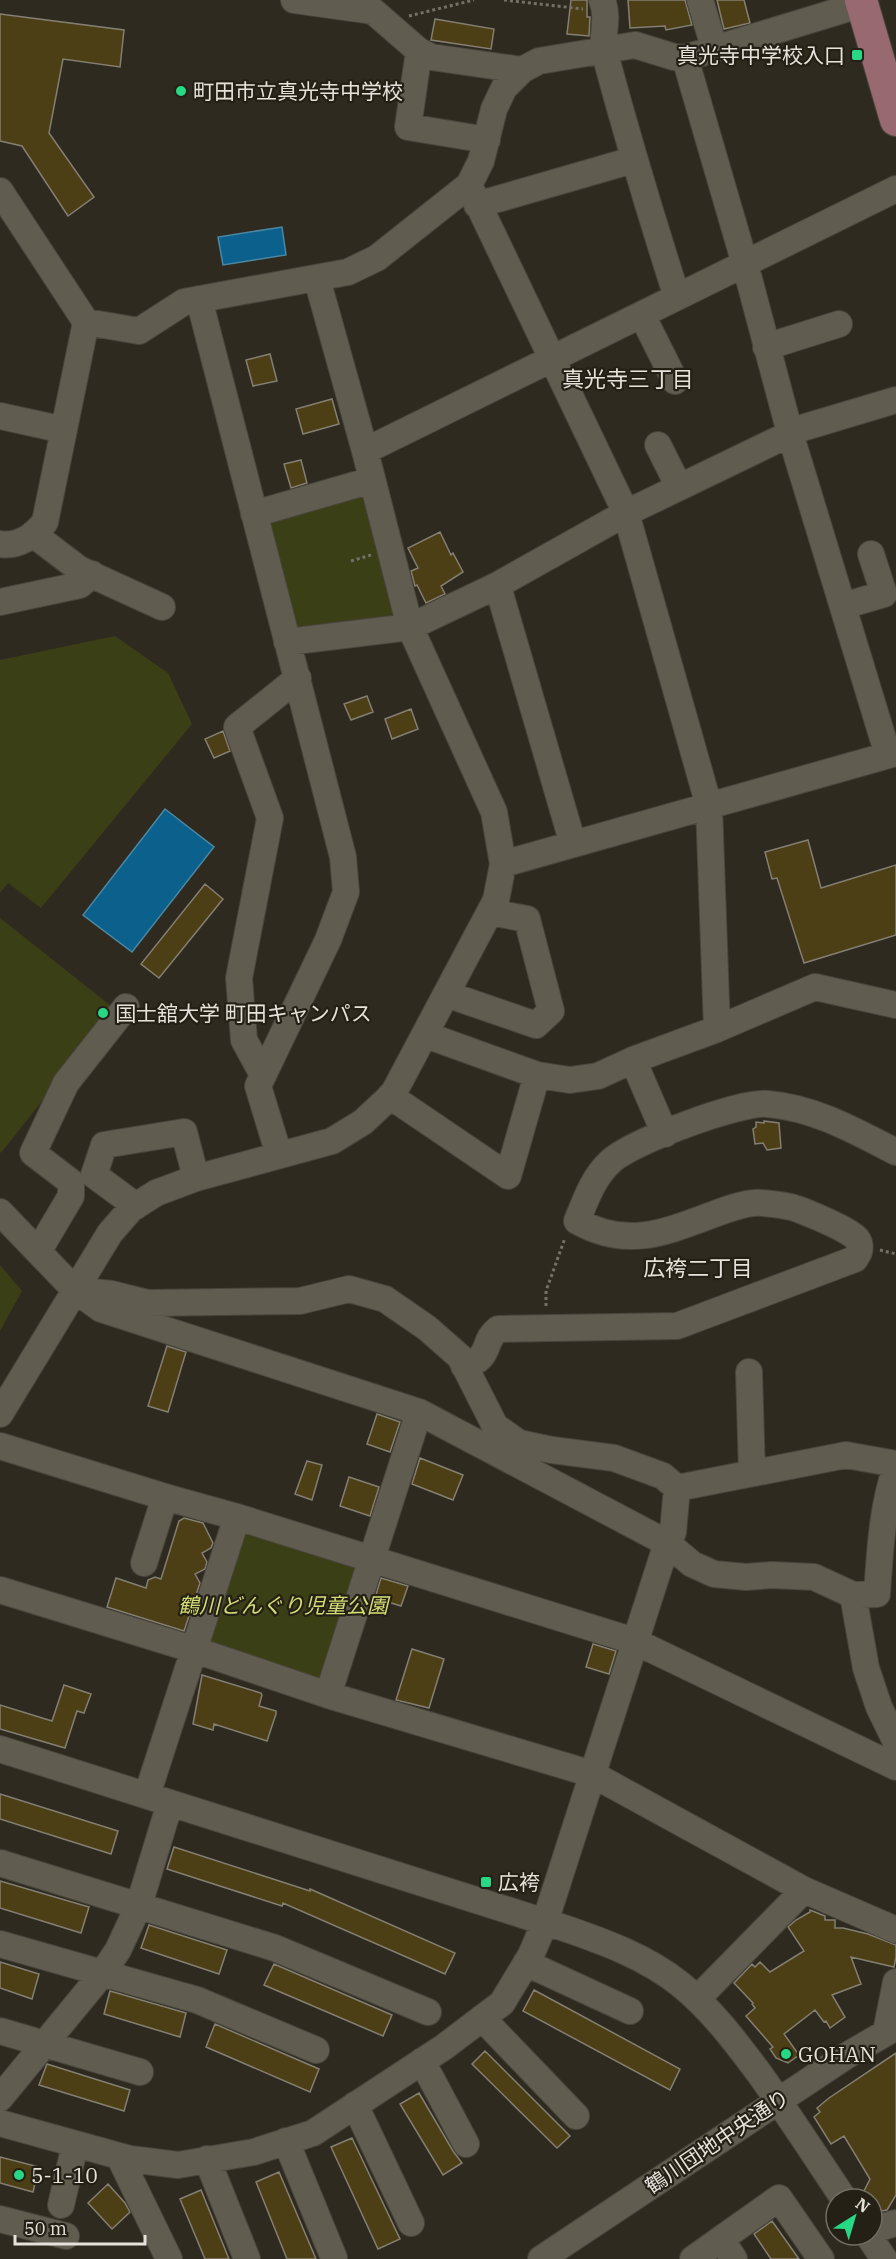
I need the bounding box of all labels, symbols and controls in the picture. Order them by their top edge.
place label: 真光寺中学校入口 [677,41,845,69]
marker: 真光寺中学校入口 [850,48,864,62]
place label: 町田市立真光寺中学校 [193,77,403,105]
marker: 町田市立真光寺中学校 [174,84,188,98]
district label: 真光寺三丁目 [562,364,694,393]
place label: 国士舘大学 町田キャンパス [115,999,372,1027]
marker: 国士舘大学 町田キャンパス [96,1006,110,1020]
district label: 広袴二丁目 [643,1253,753,1282]
park label: 鶴川どんぐり児童公園 [178,1591,391,1619]
place label: 広袴 [498,1868,540,1896]
marker: 広袴 [479,1875,493,1889]
place label: GOHAN [798,2040,876,2068]
marker: GOHAN [779,2047,793,2061]
street label: 鶴川団地中央通り [640,2082,794,2200]
place label: 5-1-10 [31,2161,98,2189]
marker: 5-1-10 [12,2168,26,2182]
north arrow [824,2187,884,2247]
text: N [852,2193,874,2217]
scale bar [15,2208,146,2246]
text: 50 m [24,2217,67,2240]

